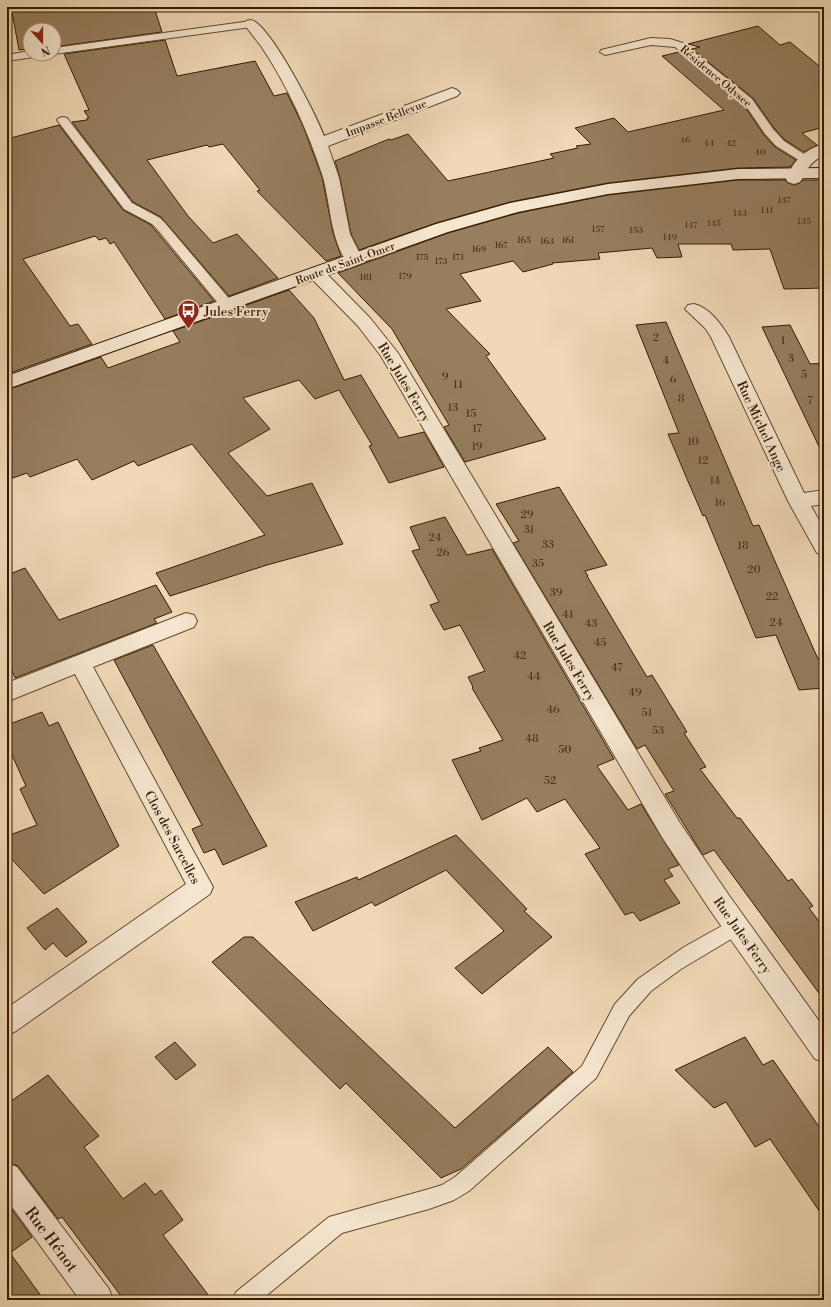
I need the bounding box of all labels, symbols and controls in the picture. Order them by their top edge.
north arrow [22,22,62,62]
text: N [38,42,52,59]
street label: Résidence Odysee [677,43,754,111]
street label: Impasse Bellevue [344,97,429,141]
house number: 46 [680,135,691,146]
house number: 44 [704,138,715,149]
house number: 42 [726,138,736,149]
house number: 40 [754,147,766,158]
house number: 137 [777,195,791,206]
house number: 141 [761,205,773,216]
house number: 143 [733,208,747,219]
house number: 135 [797,216,811,227]
house number: 145 [707,218,721,229]
house number: 147 [684,220,698,231]
house number: 157 [591,224,605,235]
house number: 153 [629,225,643,236]
house number: 149 [663,232,678,243]
house number: 165 [517,235,531,246]
house number: 161 [562,235,574,246]
house number: 163 [540,236,554,247]
street label: Route de Saint-Omer [294,239,397,288]
house number: 167 [494,240,508,251]
house number: 169 [472,244,487,255]
house number: 175 [416,252,428,263]
house number: 171 [452,252,464,263]
house number: 173 [435,256,447,267]
house number: 179 [398,271,412,282]
house number: 181 [360,272,373,283]
bus stop icon: Jules Ferry [176,298,202,331]
place label: Jules Ferry [203,304,269,320]
house number: 2 [653,331,659,345]
house number: 1 [781,334,786,348]
street label: Rue Jules Ferry [374,340,435,426]
house number: 3 [788,352,794,366]
house number: 4 [663,354,670,368]
house number: 5 [801,368,807,382]
house number: 9 [442,370,449,384]
house number: 6 [670,373,677,387]
house number: 11 [453,378,463,392]
street label: Rue Michel Ange [733,378,789,475]
house number: 8 [678,392,685,406]
house number: 7 [807,394,813,408]
house number: 13 [448,401,458,415]
house number: 15 [466,407,476,421]
house number: 17 [472,422,482,436]
house number: 10 [687,435,699,449]
house number: 19 [471,440,483,454]
house number: 12 [697,454,709,468]
house number: 14 [710,474,721,488]
house number: 16 [714,496,726,510]
house number: 29 [521,508,534,522]
house number: 31 [524,523,535,537]
house number: 24 [429,531,442,545]
house number: 33 [542,538,554,552]
house number: 18 [737,539,749,553]
house number: 26 [437,546,450,560]
house number: 35 [532,557,544,571]
house number: 20 [747,563,761,577]
house number: 39 [550,586,563,600]
house number: 22 [766,590,778,604]
house number: 41 [562,608,574,622]
house number: 24 [770,616,783,630]
house number: 43 [585,617,597,631]
street label: Rue Jules Ferry [539,619,600,705]
house number: 45 [594,636,606,650]
house number: 42 [514,649,526,663]
house number: 47 [611,661,623,675]
house number: 44 [527,670,541,684]
house number: 49 [628,686,642,700]
house number: 46 [546,703,560,717]
house number: 51 [642,706,653,720]
house number: 53 [652,724,664,738]
house number: 48 [525,732,539,746]
house number: 50 [558,743,572,757]
house number: 52 [544,774,556,788]
street label: Clos des Sarcelles [141,788,204,887]
street label: Rue Jules Ferry [710,894,775,978]
street label: Rue Hénot [20,1203,82,1276]

